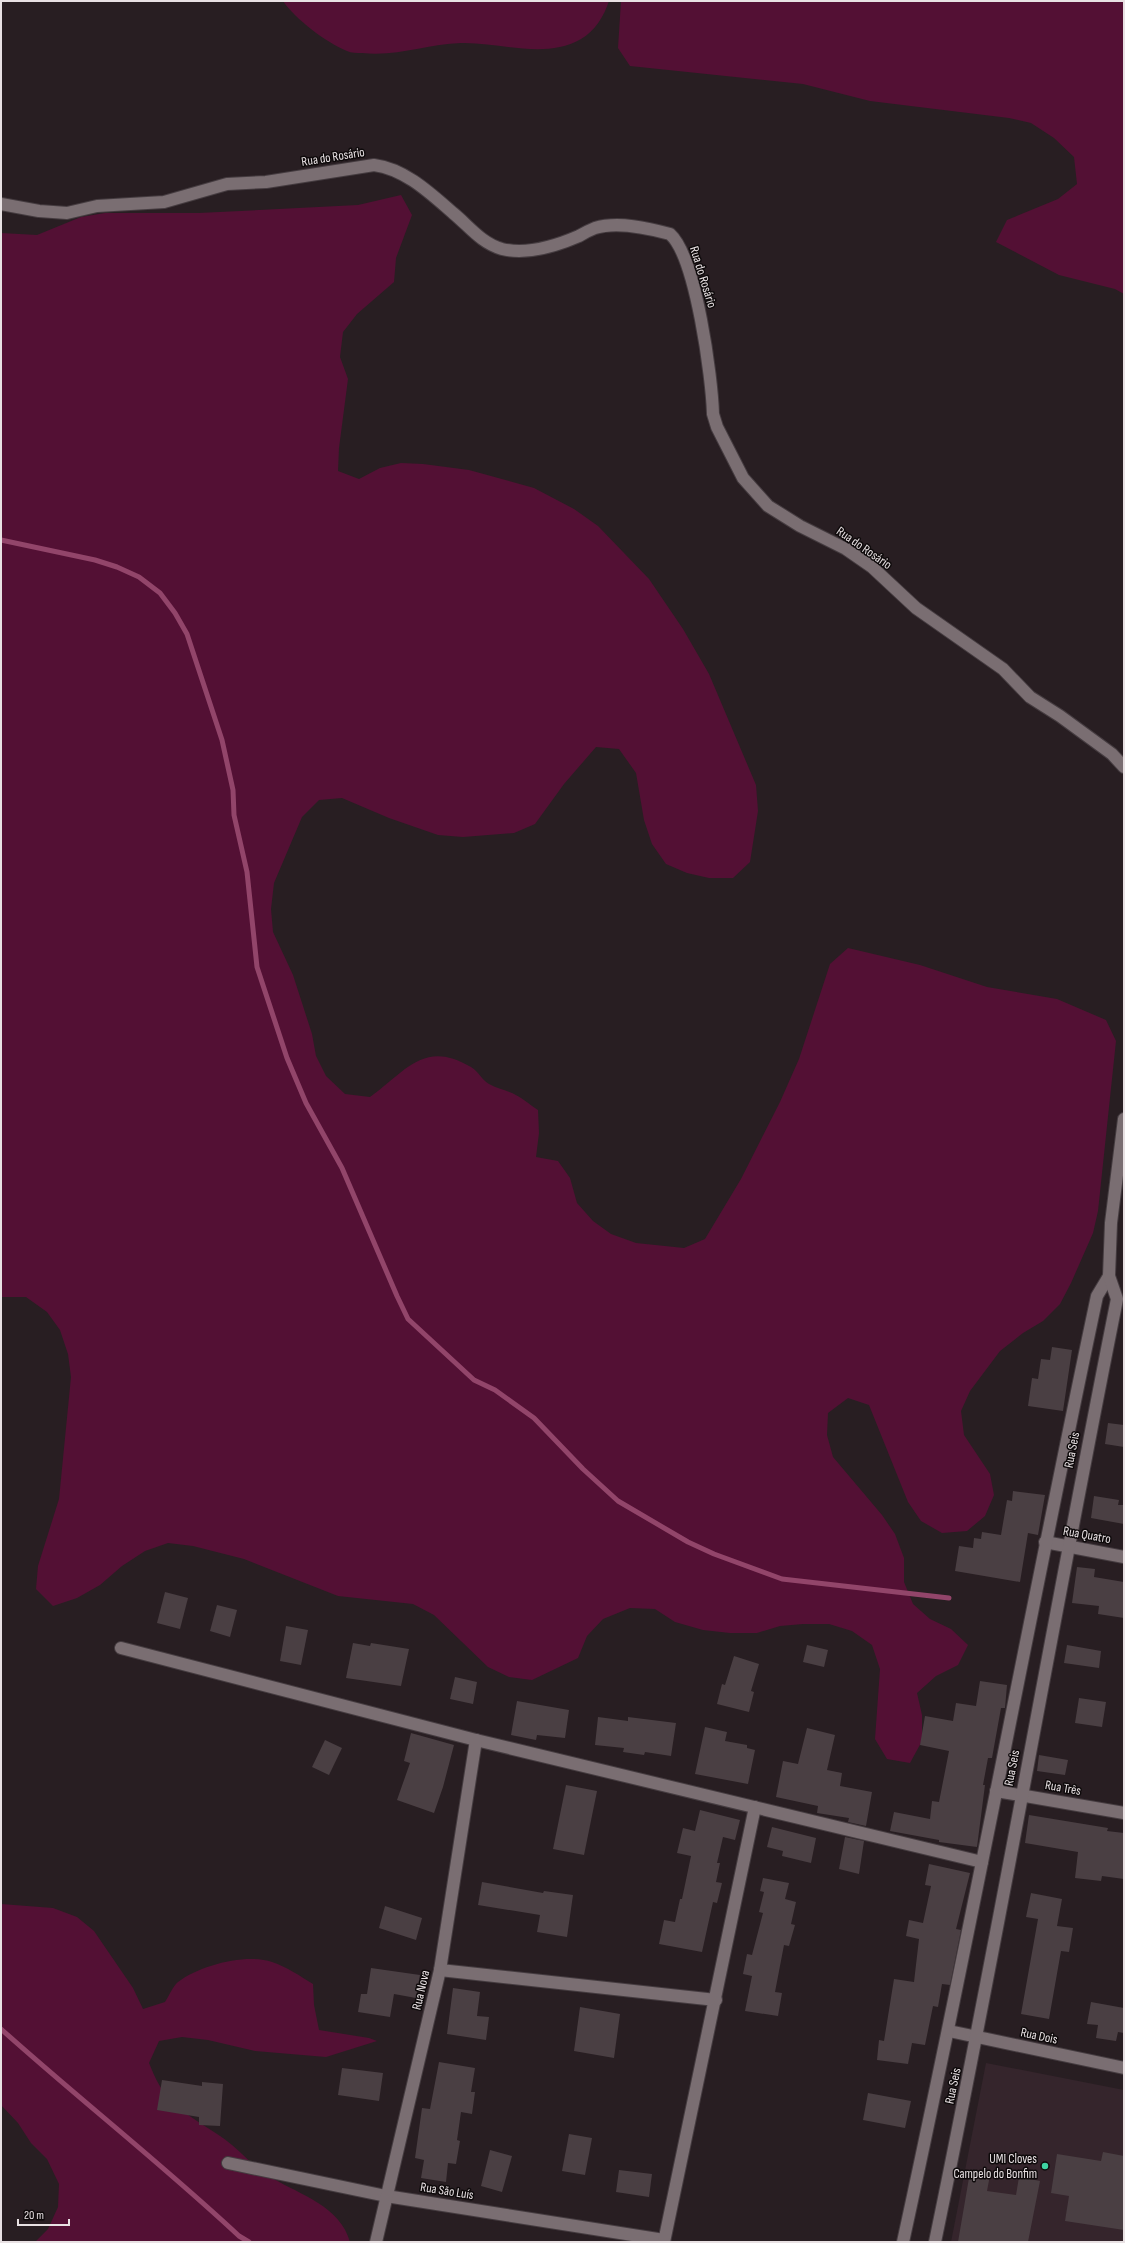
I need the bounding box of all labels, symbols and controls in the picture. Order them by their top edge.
street label: Rua do Rosário [300,144,366,170]
street label: Rua do Rosário [686,244,720,310]
street label: Rua do Rosário [833,523,895,573]
street label: Rua Seis [1061,1430,1083,1469]
street label: Rua Quatro [1062,1523,1112,1547]
street label: Rua Seis [1001,1748,1023,1787]
street label: Rua Três [1044,1777,1083,1799]
street label: Rua Nova [409,1969,433,2011]
street label: Rua Dois [1019,2024,1059,2048]
street label: Rua Seis [941,2066,965,2105]
place label: UMI Cloves Campelo do Bonfim [953,2151,1037,2182]
marker: UMI Cloves Campelo do Bonfim [1040,2161,1050,2171]
street label: Rua São Luís [419,2179,475,2203]
scale bar [18,2201,69,2227]
text: 20 m [24,2208,44,2223]

